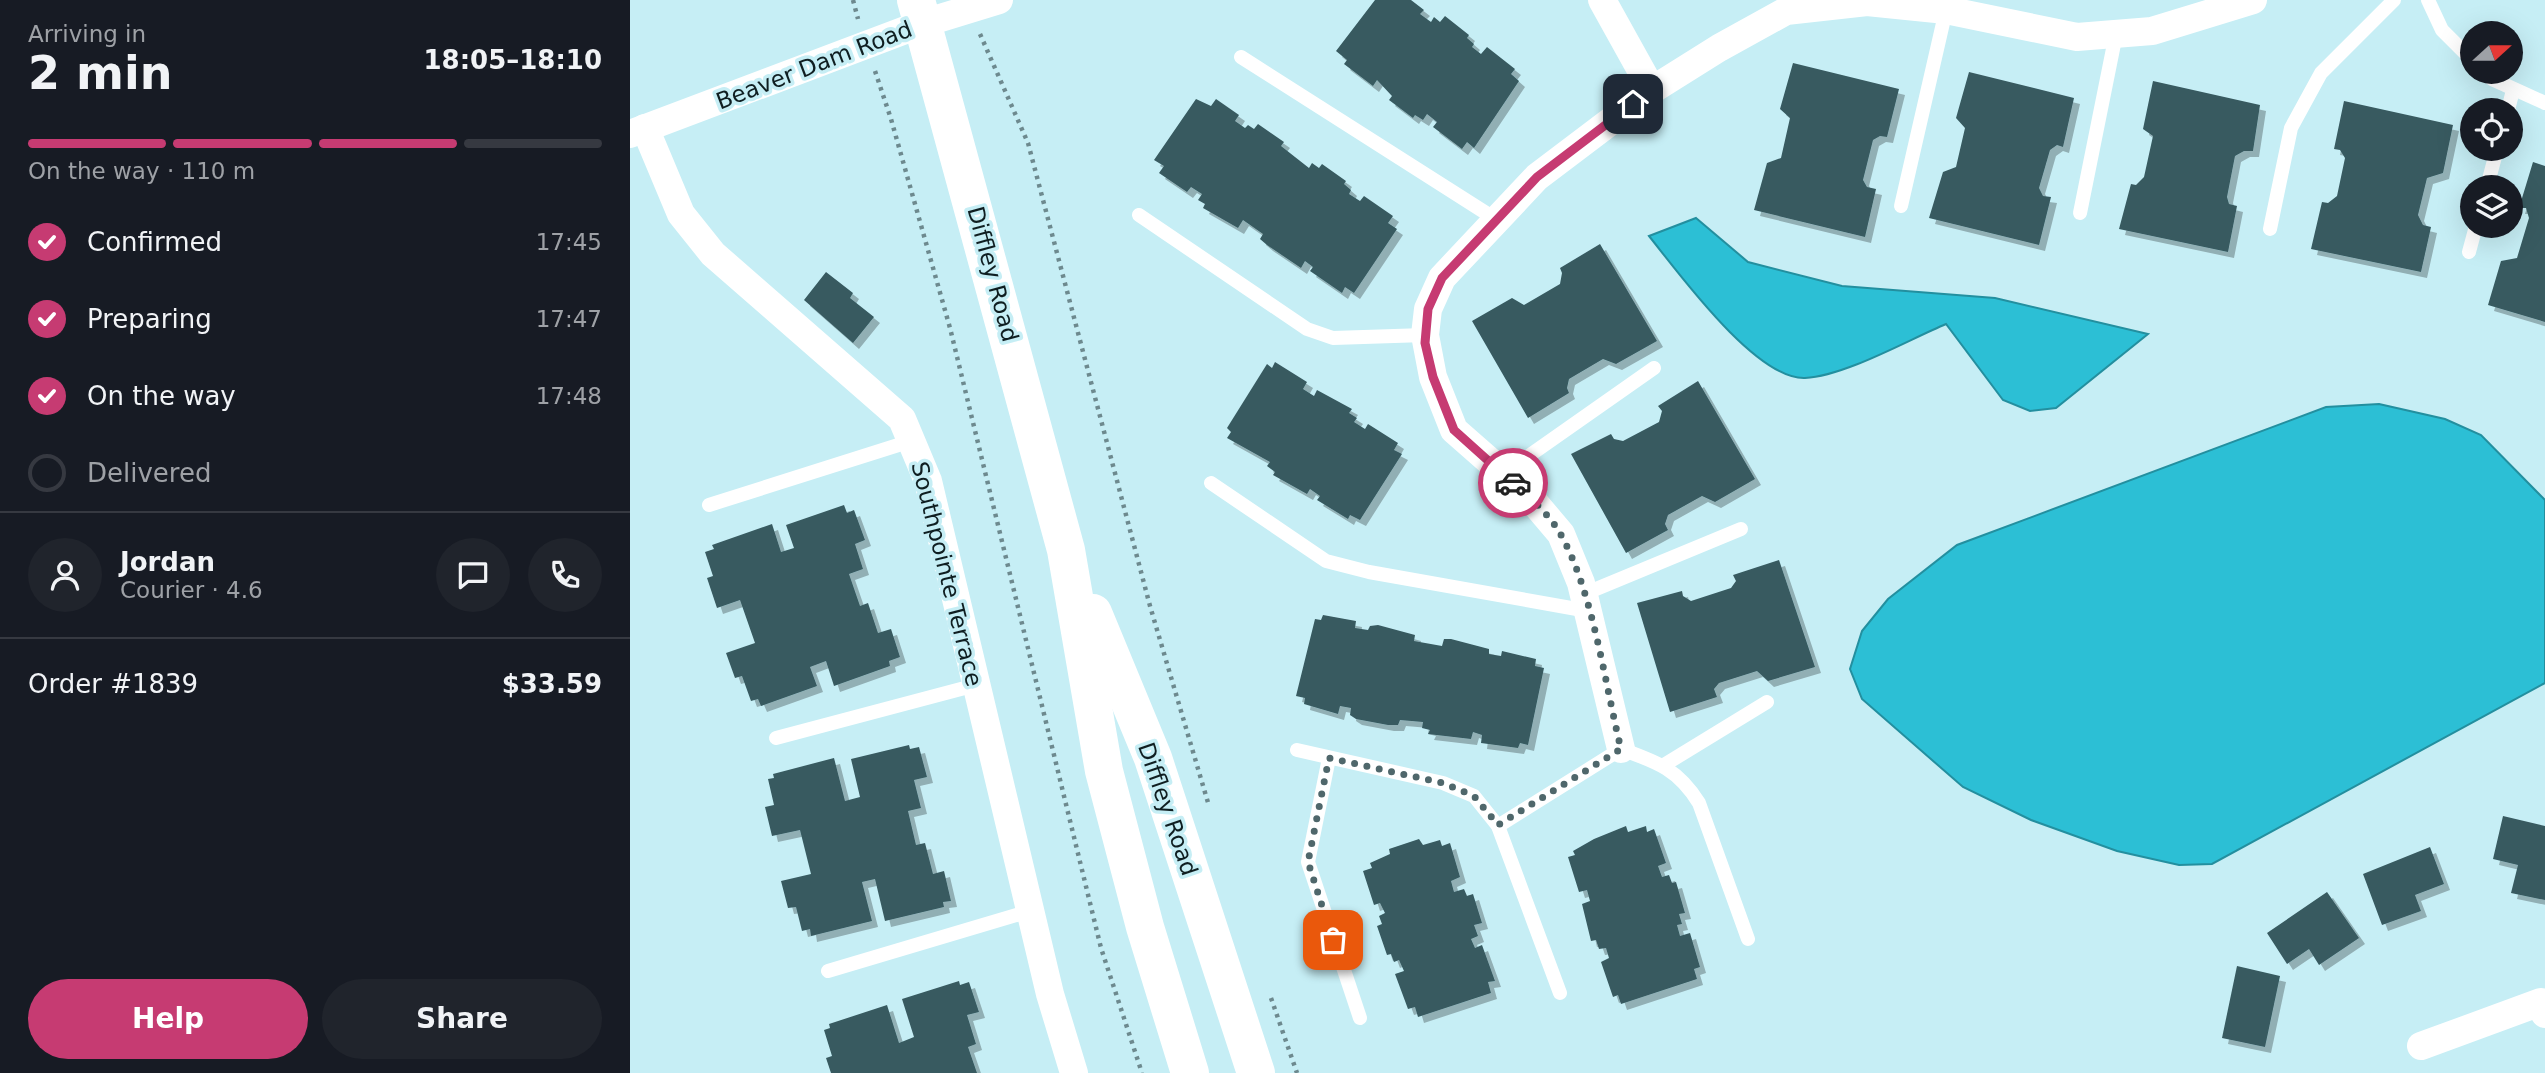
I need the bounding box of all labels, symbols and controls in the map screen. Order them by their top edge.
street label: Beaver Dam Road [712,16,916,114]
text: Arriving in [28,21,146,47]
north arrow [2460,21,2524,84]
map controls [2460,21,2523,238]
text: 18:05–18:10 [423,45,602,75]
text: 2 min [28,46,172,100]
pin [1603,74,1663,134]
icon: home [1614,85,1652,123]
button: locate [2460,98,2523,161]
text: On the way · 110 m [28,158,255,184]
button: layers [2460,175,2523,238]
street label: Diffley Road [962,203,1024,345]
icon: check [28,223,66,261]
text: Confirmed [87,227,222,257]
text: 17:45 [536,229,602,255]
icon: check [28,300,66,338]
text: Preparing [87,304,212,334]
text: 17:47 [536,306,602,332]
icon: check [28,377,66,415]
text: On the way [87,381,236,411]
text: 17:48 [536,383,602,409]
courier [1478,448,1548,518]
text: Delivered [87,458,211,488]
street label: Southpointe Terrace [906,459,988,689]
icon: car [1494,464,1532,502]
button: person [28,538,102,612]
button: chat [436,538,510,612]
button: phone [528,538,602,612]
text: Jordan [120,547,215,577]
text: Courier · 4.6 [120,577,263,603]
text: Order #1839 [28,669,198,699]
text: $33.59 [502,669,602,699]
street label: Diffley Road [1133,739,1203,879]
pin [1303,910,1363,970]
icon: bag [1314,921,1352,959]
button: Help [28,979,308,1059]
button: Share [322,979,602,1059]

